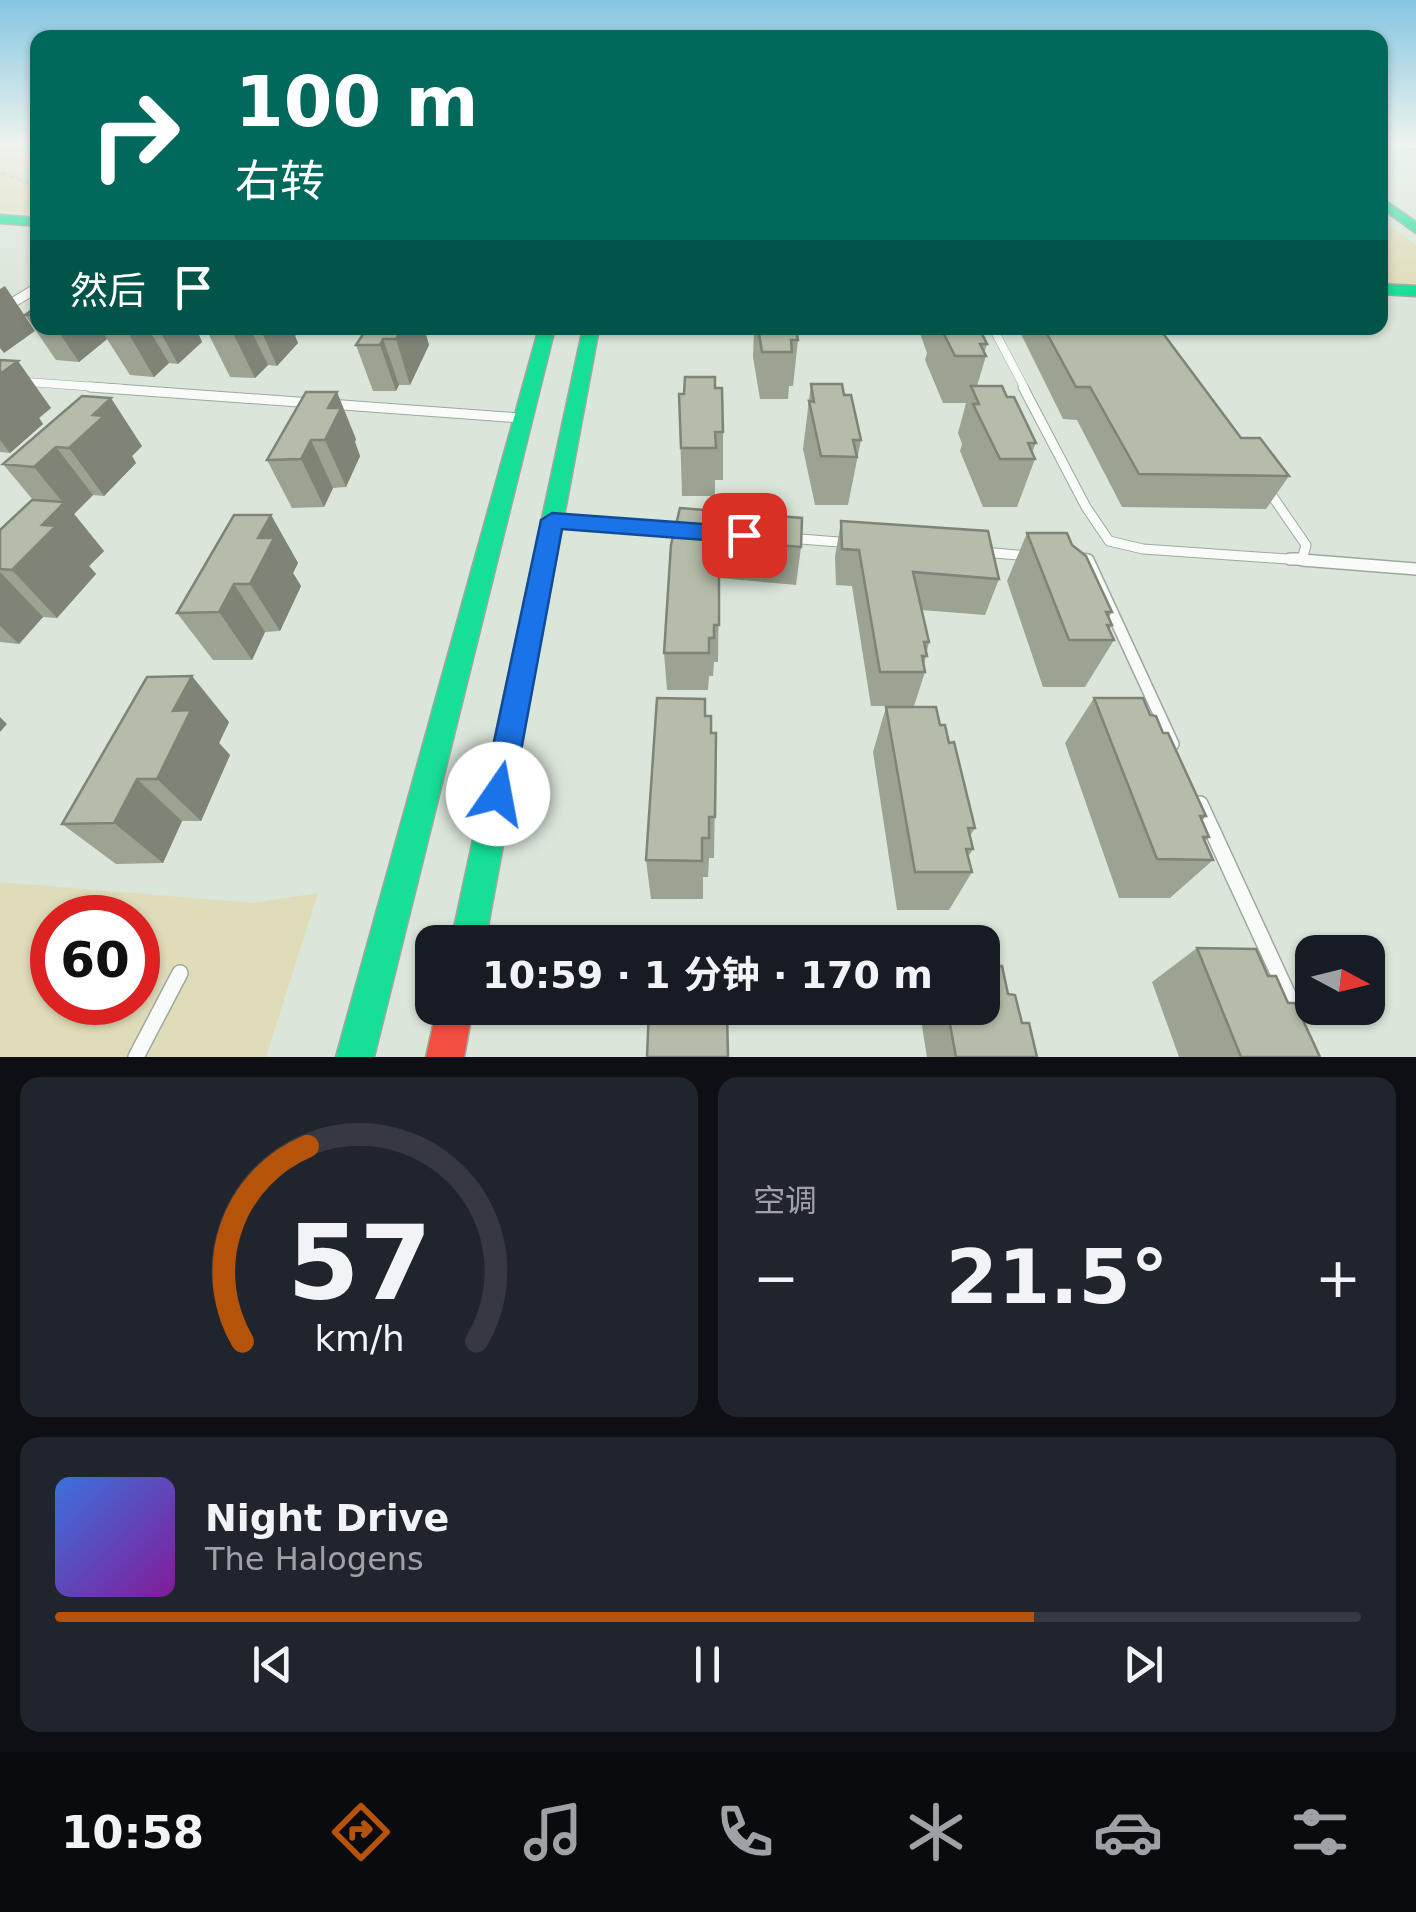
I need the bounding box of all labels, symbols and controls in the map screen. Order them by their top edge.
text: 100 m [235,61,478,143]
icon: right [70,70,200,200]
text: 右转 [235,155,325,208]
icon: arrive [166,260,221,315]
text: 然后 [70,269,146,313]
pin [702,493,787,578]
icon: arrive [717,508,772,563]
position arrow [446,742,550,846]
speed limit sign: 60 [30,895,160,1025]
north arrow [1295,935,1385,1025]
map controls [1295,935,1385,1025]
text: 10:59 · 1 分钟 · 170 m [482,953,933,997]
text: 空调 [753,1182,817,1220]
text: 57 [287,1202,431,1324]
text: 21.5° [946,1233,1168,1321]
text: − [753,1246,799,1310]
text: + [1315,1246,1361,1310]
text: km/h [314,1318,404,1359]
text: Night Drive [205,1496,449,1540]
text: The Halogens [205,1540,424,1578]
icon: previous [245,1637,300,1692]
icon: pause [680,1637,735,1692]
icon: next [1116,1637,1171,1692]
icon: directions [326,1797,396,1867]
icon: music [518,1797,588,1867]
icon: phone [710,1797,780,1867]
icon: climate [901,1797,971,1867]
icon: car [1093,1797,1163,1867]
icon: filters [1285,1797,1355,1867]
text: 10:58 [61,1806,204,1859]

